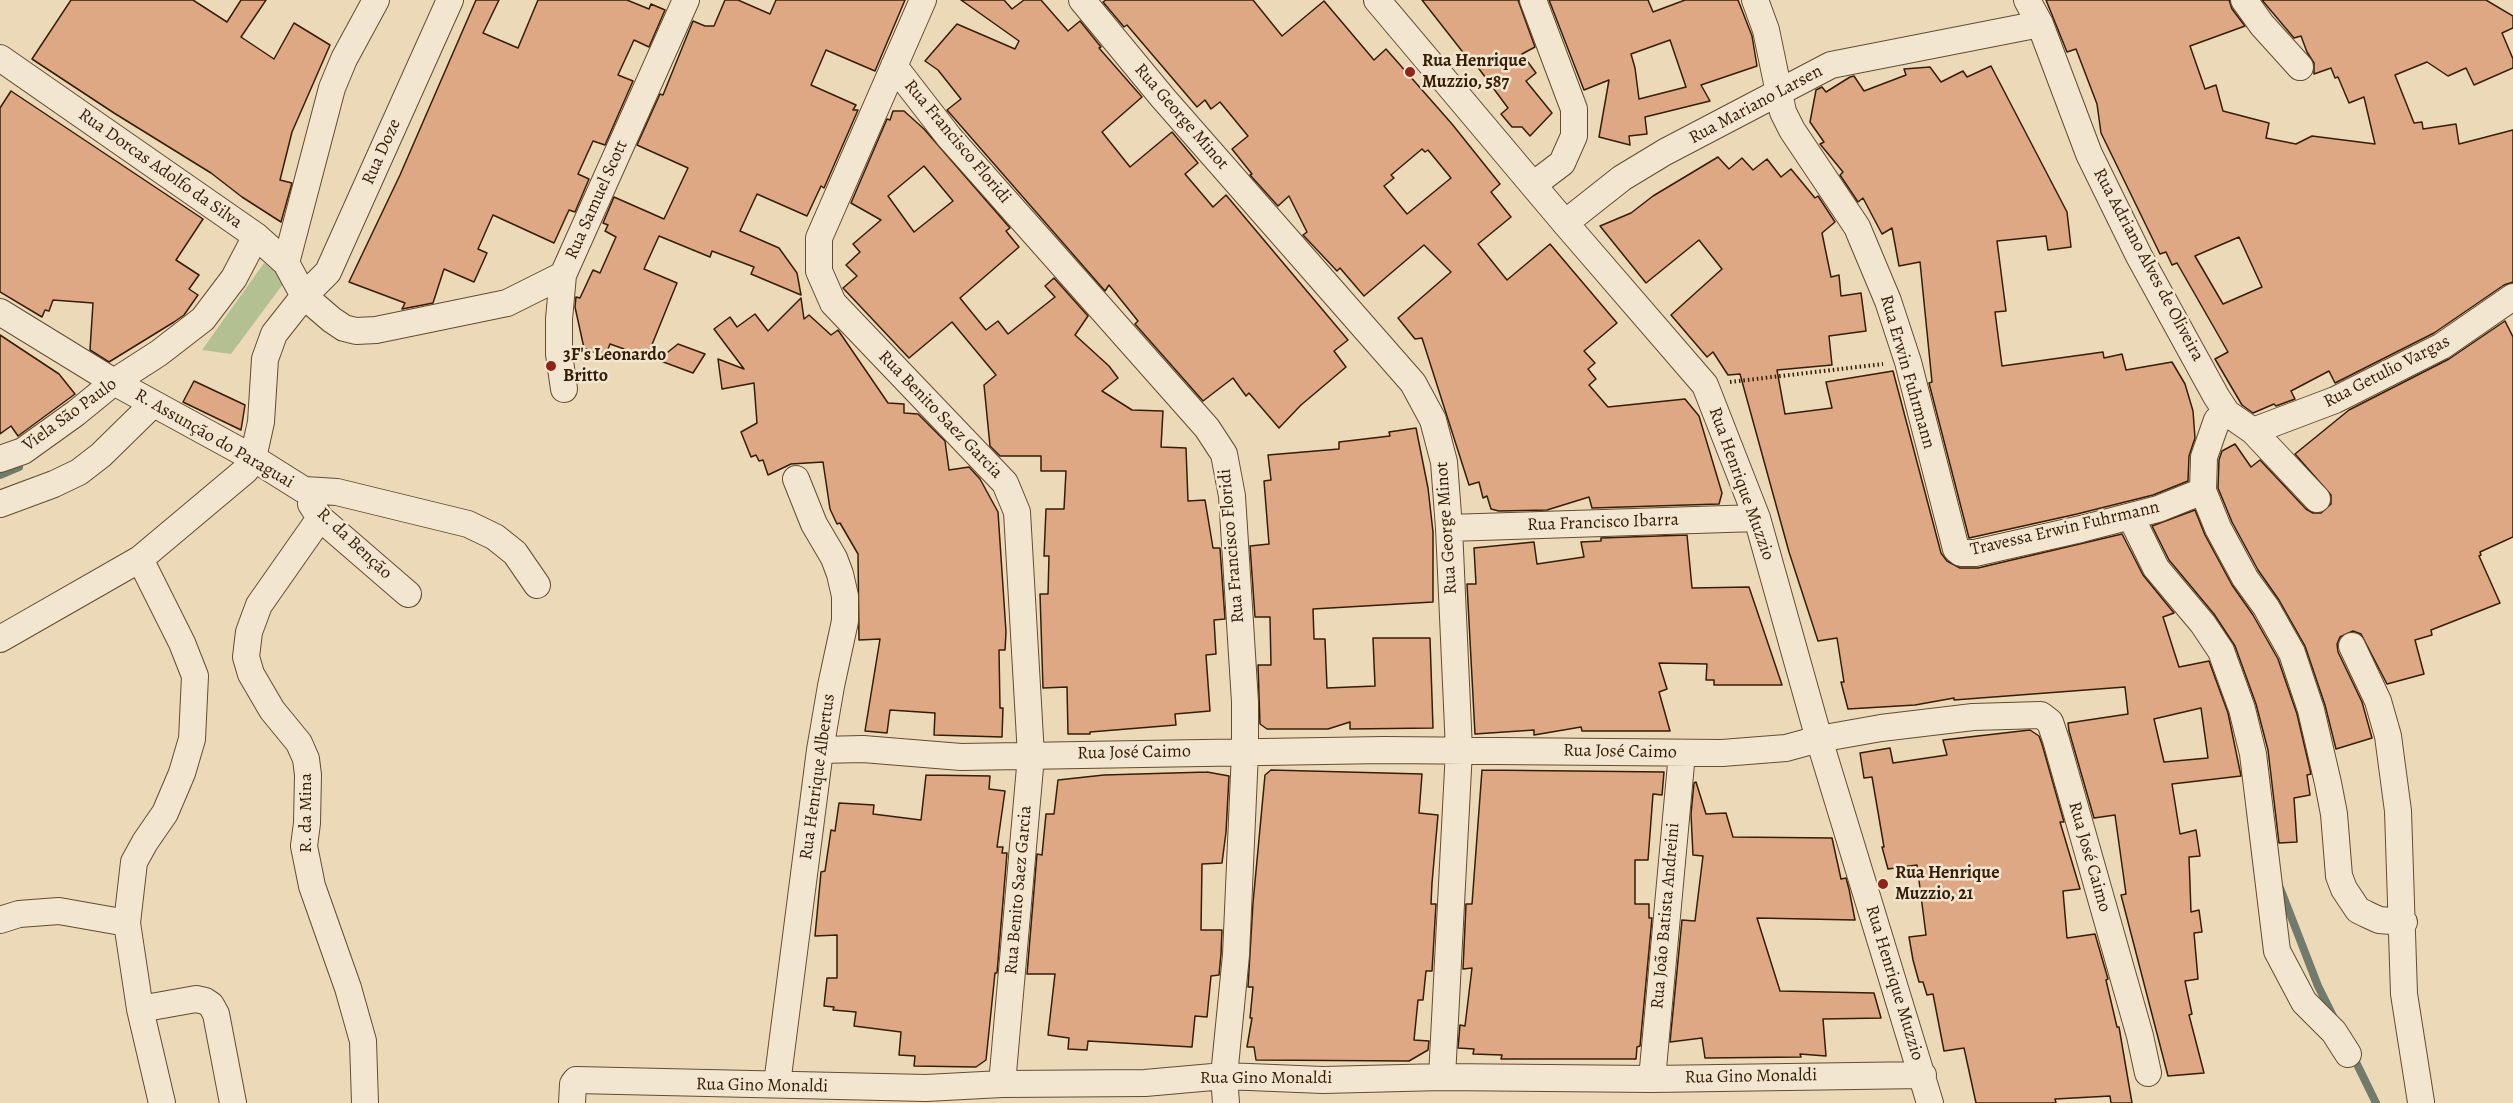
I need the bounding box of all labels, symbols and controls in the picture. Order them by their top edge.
place label: Rua Henrique Muzzio, 587 [1422,51,1527,94]
street label: Rua George Minot [1129,60,1233,174]
street label: Rua Mariano Larsen [1686,61,1826,149]
marker: Rua Henrique Muzzio, 587 [1403,65,1417,79]
street label: Rua Francisco Floridi [899,76,1015,208]
street label: Rua Dorcas Adolfo da Silva [74,104,246,234]
street label: Rua Doze [358,116,406,188]
street label: Rua Samuel Scott [561,137,633,263]
street label: Rua Adriano Alves de Oliveira [2088,165,2208,365]
street label: Rua Erwin Fuhrmann [1875,293,1939,451]
street label: Rua Getulio Vargas [2320,331,2454,413]
place label: 3F's Leonardo Britto [563,345,666,388]
street label: Rua Benito Saez Garcia [873,346,1007,484]
marker: 3F's Leonardo Britto [544,359,558,373]
street label: Viela São Paulo [19,374,121,456]
street label: R. Assunção do Paraguai [130,385,298,493]
street label: Rua Henrique Muzzio [1703,405,1779,563]
street label: Rua George Minot [1432,461,1462,595]
street label: Rua Francisco Floridi [1214,468,1250,624]
street label: Travessa Erwin Fuhrmann [1968,497,2162,561]
street label: R. da Benção [312,504,396,584]
street label: Rua Francisco Ibarra [1527,510,1679,536]
street label: Rua Henrique Albertus [796,693,840,861]
street label: Rua José Caimo [1563,740,1677,764]
street label: Rua José Caimo [1077,741,1191,765]
street label: R. da Mina [296,773,318,853]
street label: Rua José Caimo [2063,799,2115,915]
street label: Rua Benito Saez Garcia [1001,805,1037,975]
street label: Rua João Batista Andreini [1647,822,1685,1010]
place label: Rua Henrique Muzzio, 21 [1895,863,2000,906]
marker: Rua Henrique Muzzio, 21 [1876,877,1890,891]
street label: Rua Henrique Muzzio [1860,903,1928,1063]
street label: Rua Gino Monaldi [1685,1065,1817,1089]
street label: Rua Gino Monaldi [1200,1068,1332,1090]
street label: Rua Gino Monaldi [696,1074,828,1098]

